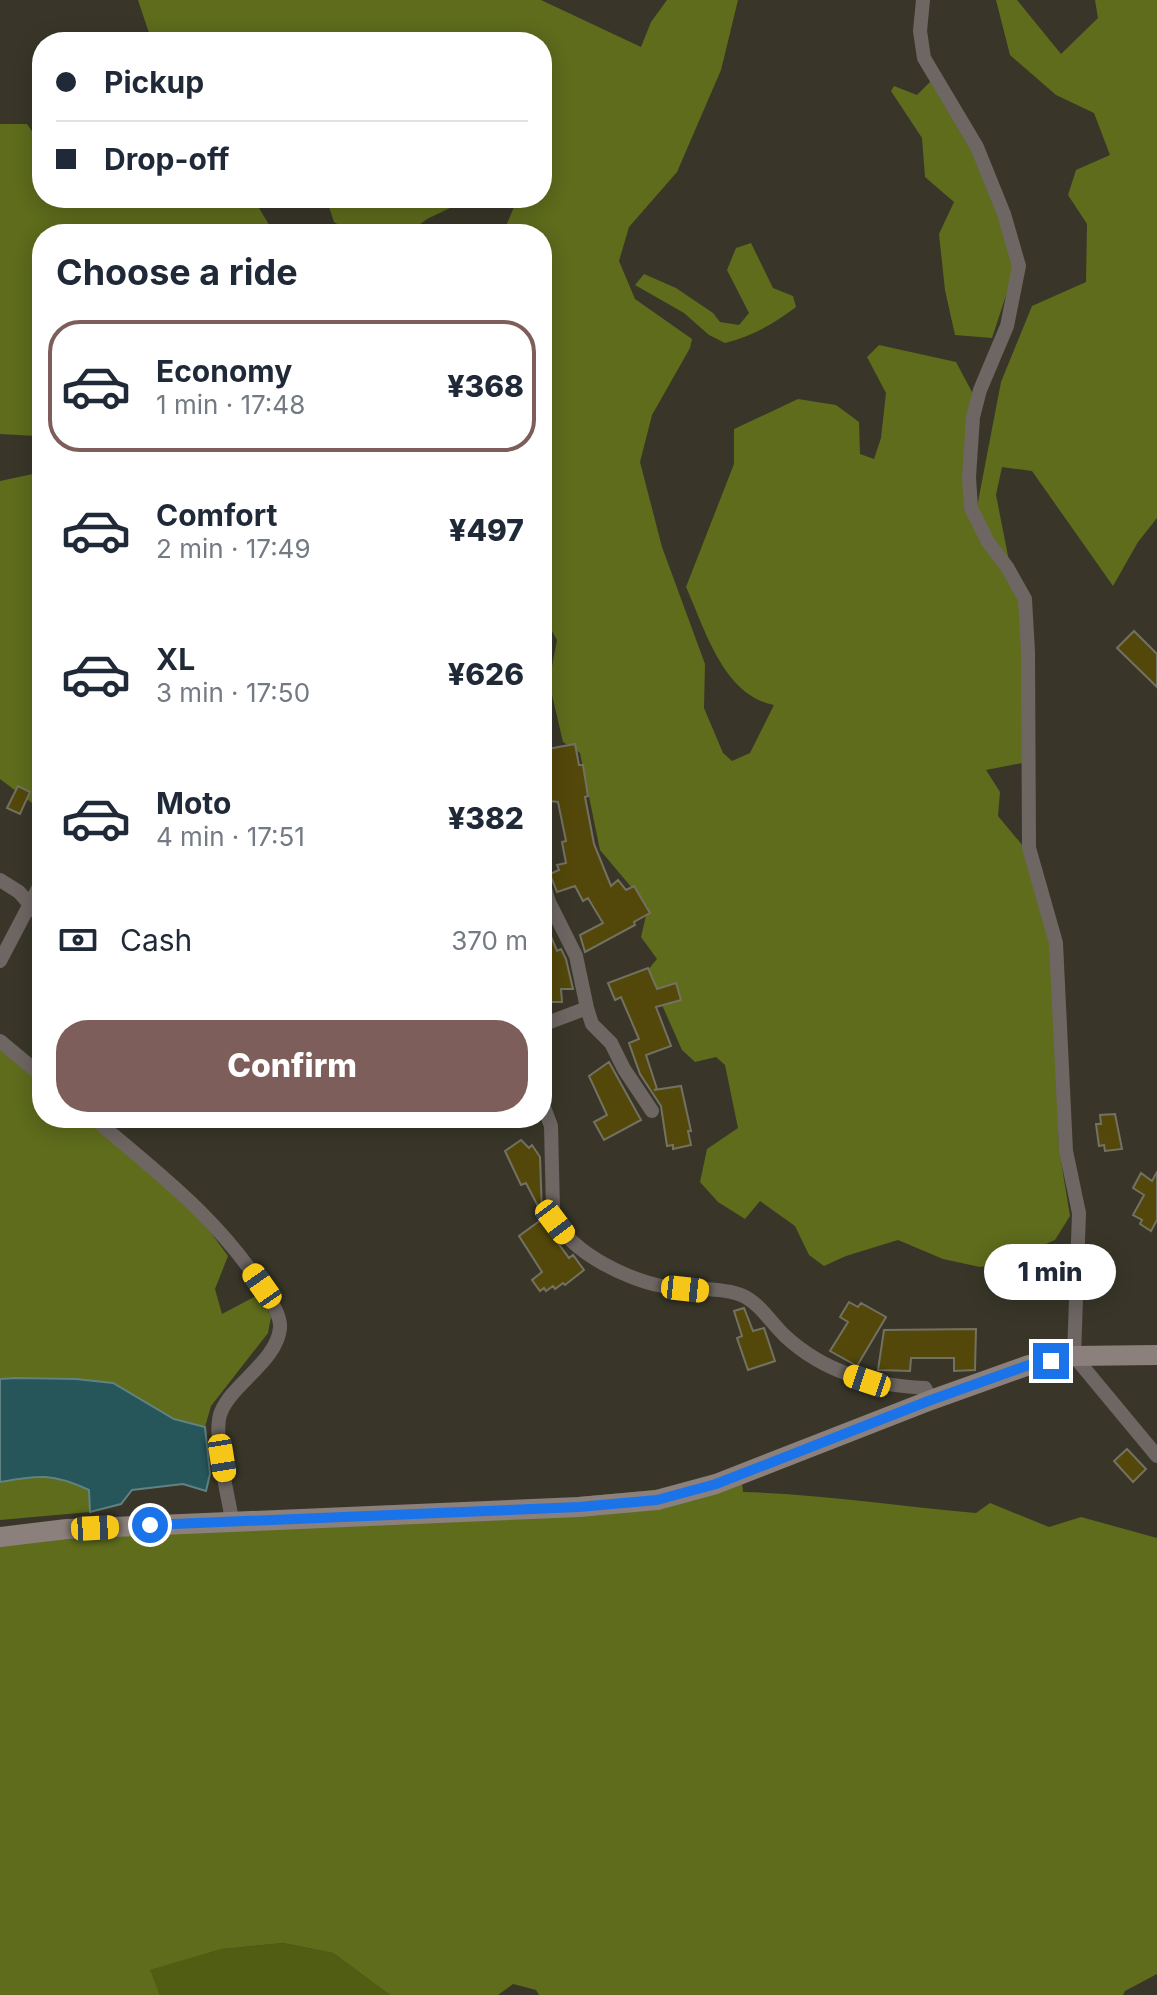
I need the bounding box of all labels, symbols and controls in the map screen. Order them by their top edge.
text: Pickup [104,64,204,100]
text: Drop-off [104,141,230,177]
text: Choose a ride [56,250,298,294]
icon: car [60,350,132,422]
text: Economy [156,353,292,389]
text: ¥368 [447,368,524,404]
text: 1 min · 17:48 [156,389,305,420]
icon: car [60,494,132,566]
text: Comfort [156,497,277,533]
text: ¥497 [449,512,524,548]
text: 2 min · 17:49 [156,533,311,564]
icon: car [60,638,132,710]
text: XL [156,641,195,677]
text: ¥626 [448,656,524,692]
text: 3 min · 17:50 [156,677,310,708]
icon: car [60,782,132,854]
text: Moto [156,785,231,821]
text: ¥382 [448,800,524,836]
text: 4 min · 17:51 [156,821,305,852]
icon: cash [56,918,100,962]
text: Cash [120,922,192,958]
text: 370 m [451,925,528,956]
button: Confirm [56,1020,528,1112]
car [531,1196,579,1248]
callout: 1 min [985,1245,1117,1301]
text: 1 min [1017,1256,1083,1287]
car [238,1259,286,1313]
car [660,1275,710,1303]
route end [1033,1343,1069,1379]
car [840,1362,894,1400]
car [206,1432,238,1484]
route start [132,1507,168,1543]
car [70,1515,120,1541]

